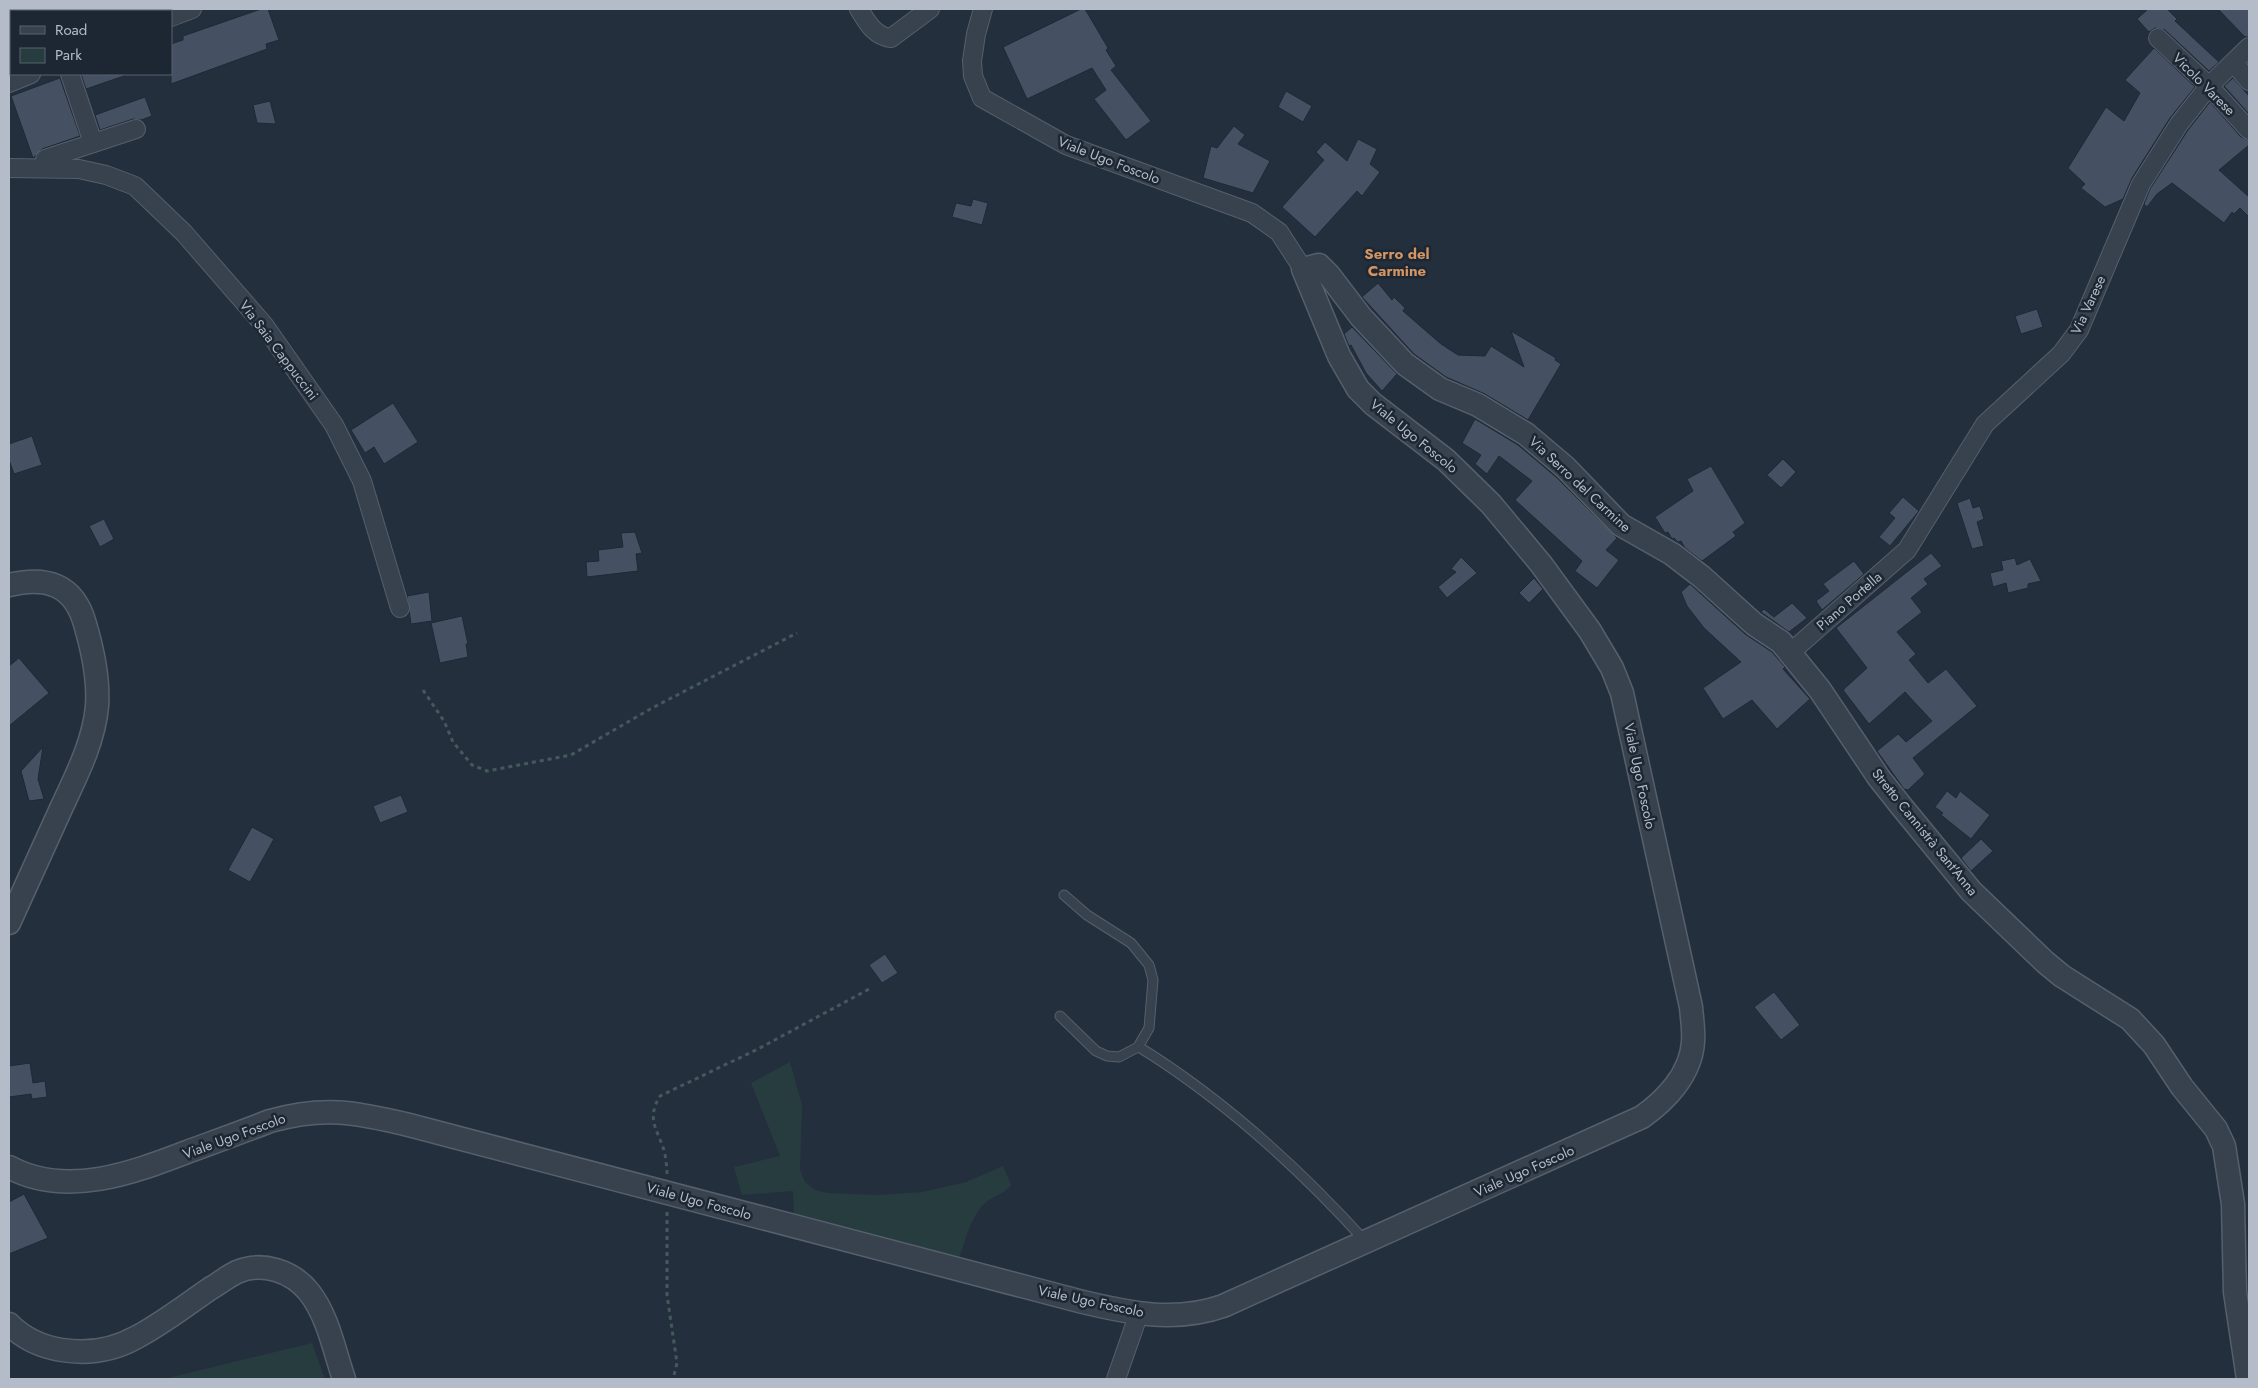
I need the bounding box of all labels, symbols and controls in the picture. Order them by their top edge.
legend [10,10,172,75]
text: Road [55,19,87,41]
text: Park [55,44,82,66]
street label: Vicolo Varese [2168,48,2240,120]
street label: Viale Ugo Foscolo [1055,131,1163,189]
district label: Serro del Carmine [1364,243,1430,282]
street label: Via Varese [2066,272,2110,338]
street label: Via Saia Cappuccini [235,296,323,404]
street label: Viale Ugo Foscolo [1366,394,1462,478]
street label: Via Serro del Carmine [1525,431,1635,537]
street label: Piano Portella [1812,567,1886,635]
street label: Viale Ugo Foscolo [1619,721,1661,831]
street label: Stretto Cannistrà Sant'Anna [1867,764,1983,900]
street label: Viale Ugo Foscolo [180,1108,288,1164]
street label: Viale Ugo Foscolo [1471,1140,1578,1202]
street label: Viale Ugo Foscolo [644,1177,754,1225]
street label: Viale Ugo Foscolo [1036,1280,1146,1322]

